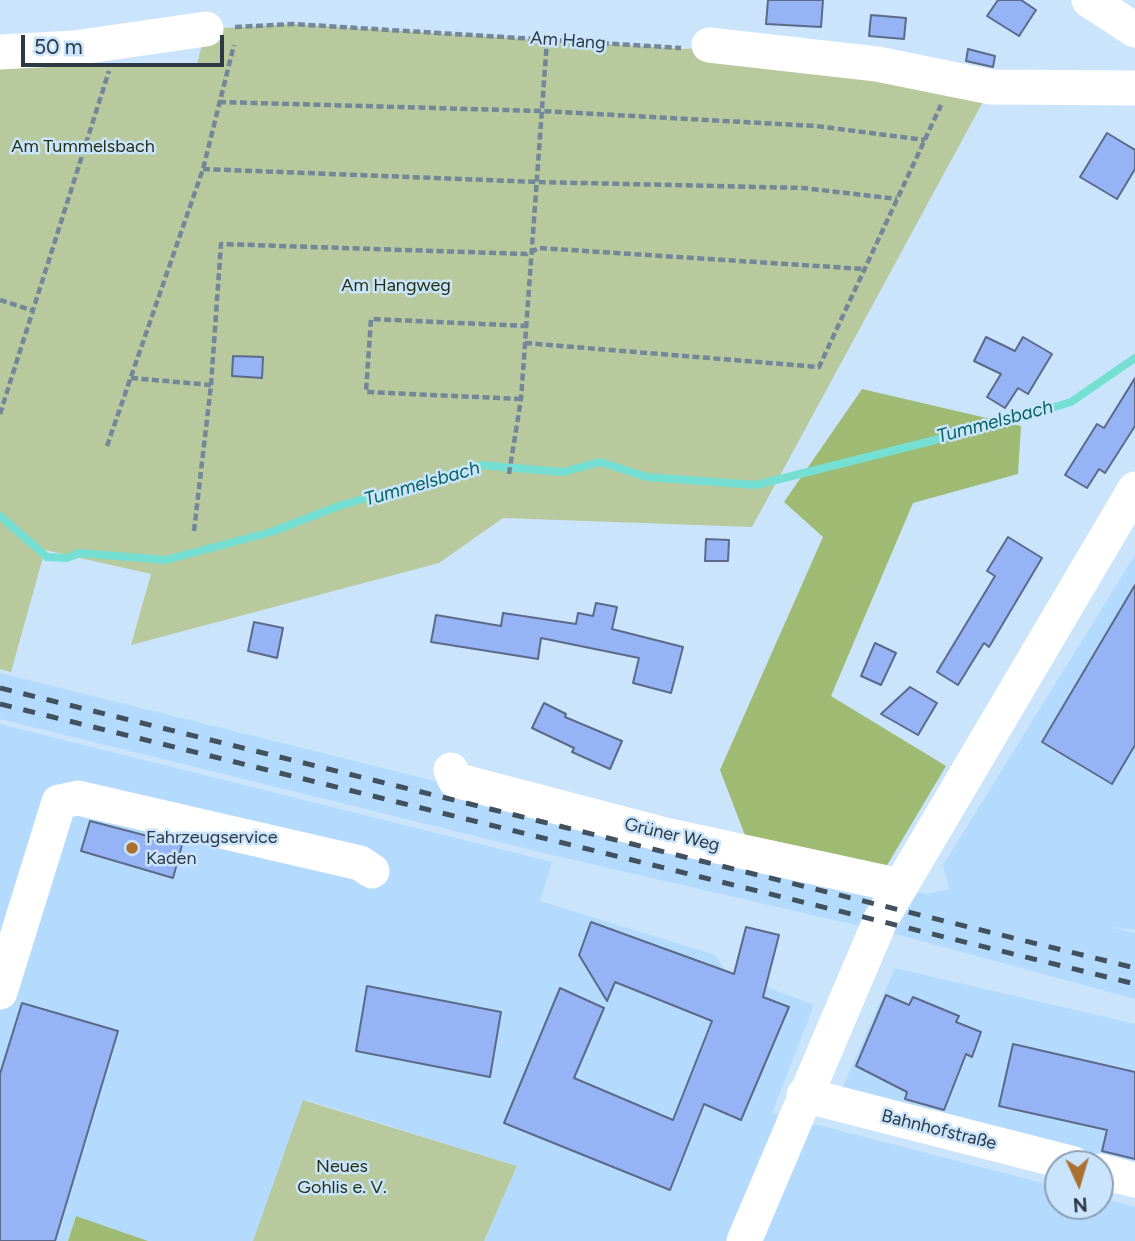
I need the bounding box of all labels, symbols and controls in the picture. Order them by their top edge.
scale bar [24,21,228,65]
street label: Am Hang [530,28,606,54]
text: 50 m [34,34,83,59]
park label: Am Tummelsbach [11,136,155,158]
park label: Am Hangweg [341,275,451,297]
water label: Tummelsbach [934,396,1056,448]
water label: Tummelsbach [362,457,482,511]
street label: Grüner Weg [622,814,722,856]
place label: Fahrzeugservice Kaden [146,827,278,870]
marker: Fahrzeugservice Kaden [124,840,140,856]
street label: Bahnhofstraße [879,1105,999,1155]
north arrow [1044,1150,1114,1220]
park label: Neues Gohlis e. V. [297,1156,387,1198]
text: N [1072,1192,1088,1216]

